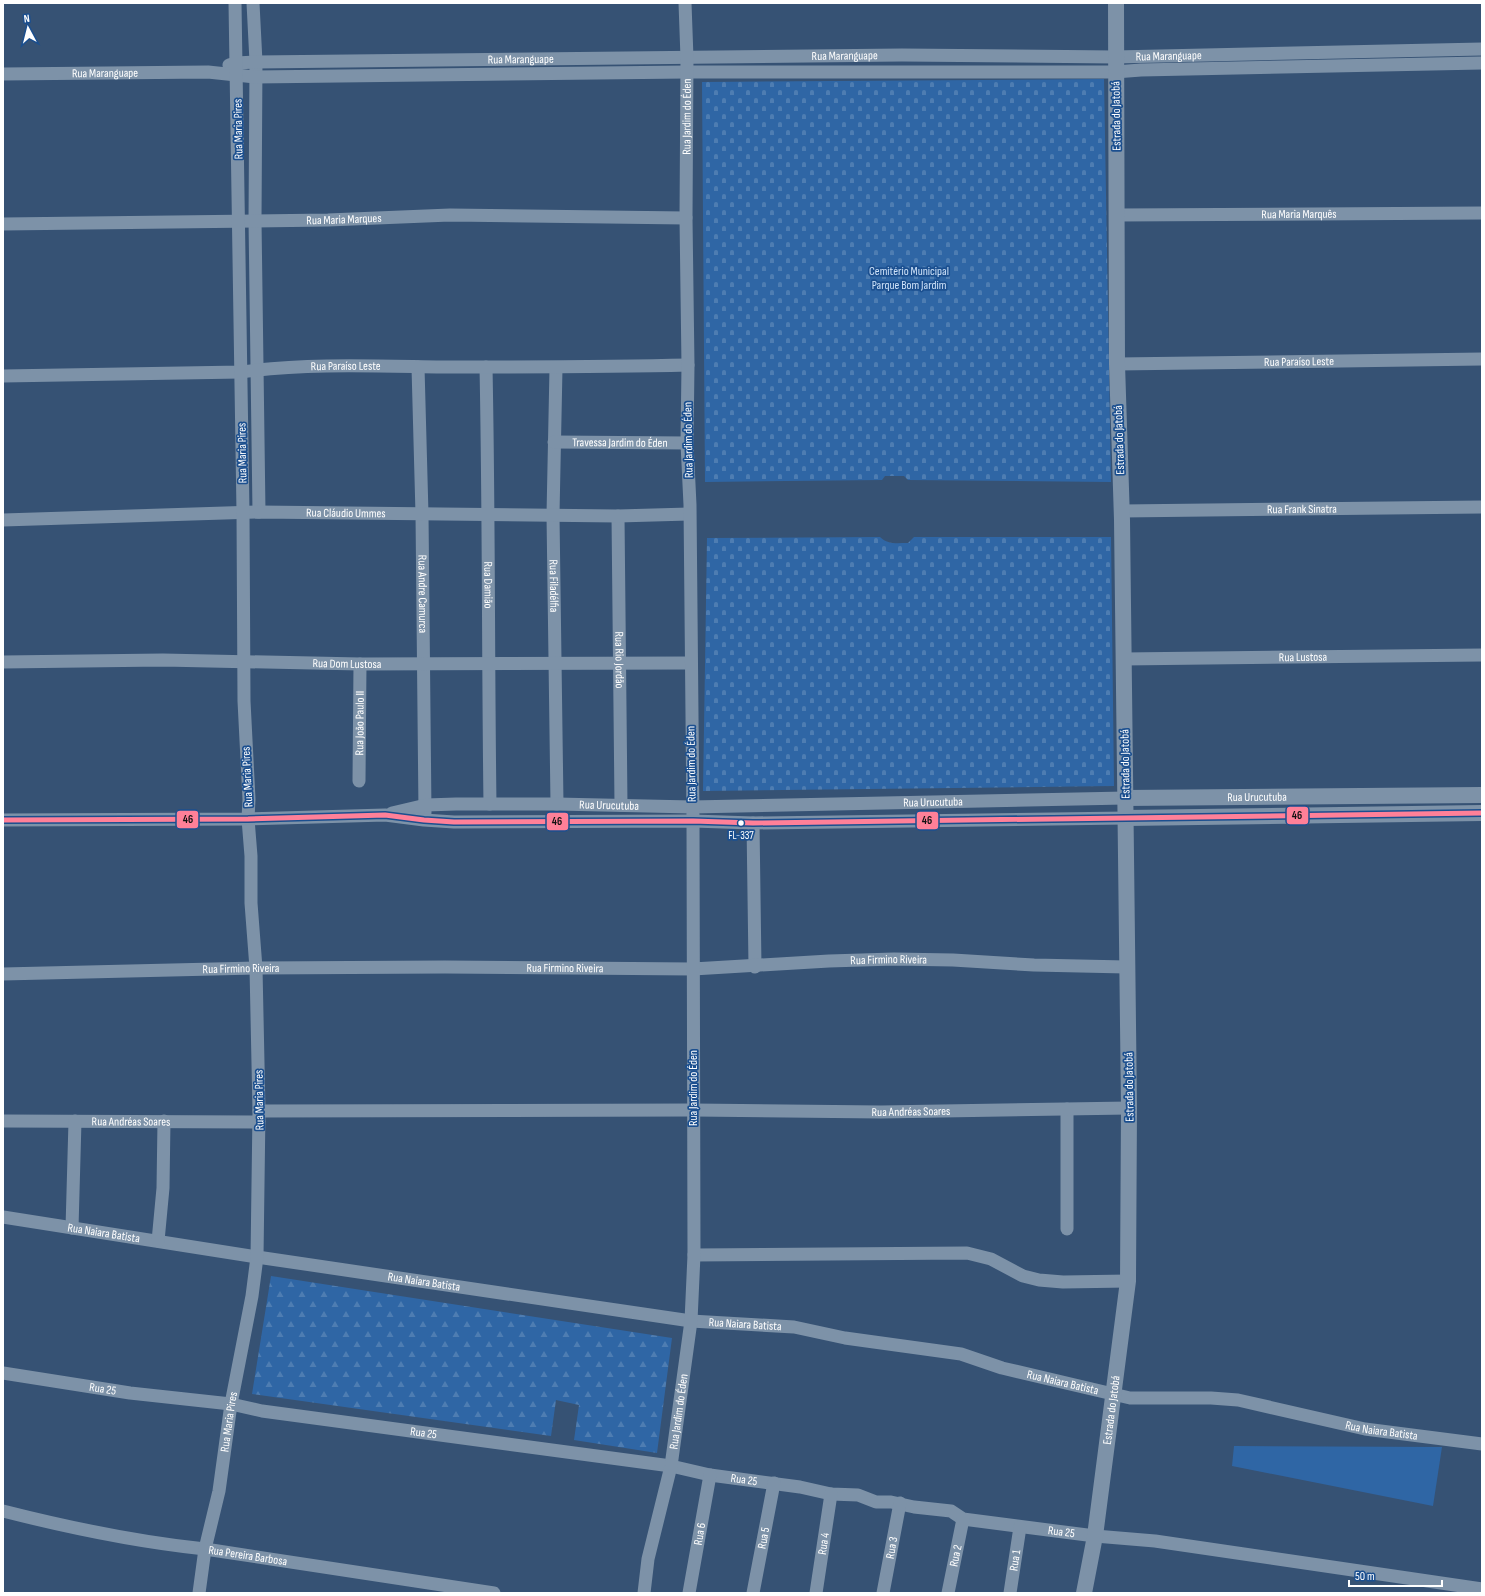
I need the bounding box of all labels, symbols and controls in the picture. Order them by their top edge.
north arrow [8,8,48,48]
text: N [23,12,31,25]
street label: Rua Maranguape [812,48,878,64]
street label: Rua Maranguape [1135,48,1202,65]
street label: Rua Maranguape [488,52,554,67]
street label: Rua Maranguape [72,66,138,81]
street label: Rua Jardim do Éden [679,78,695,155]
street label: Estrada do Jatobá [1108,81,1125,151]
street label: Rua Maria Pires [230,98,247,159]
street label: Rua Maria Marquês [1261,207,1337,222]
street label: Rua Maria Marques [306,211,382,228]
park label: Cemitério Municipal Parque Bom Jardim [869,264,949,293]
street label: Rua Paraíso Leste [1264,354,1334,370]
street label: Rua Paraíso Leste [311,359,381,374]
street label: Rua Jardim do Éden [680,402,697,478]
street label: Estrada do Jatobá [1111,405,1128,475]
street label: Rua Maria Pires [234,422,251,483]
street label: Travessa Jardim do Éden [572,435,668,451]
street label: Rua Frank Sinatra [1267,502,1337,517]
street label: Rua Cláudio Ummes [306,506,386,521]
street label: Rua Andre Camurca [414,555,430,634]
street label: Rua Filadélfia [546,559,561,613]
street label: Rua Damião [480,561,495,609]
street label: Rua Rio Jordão [611,631,627,689]
street label: Rua Lustosa [1279,650,1328,665]
street label: Rua Dom Lustosa [312,656,382,672]
street label: Rua João Paulo II [352,691,368,755]
street label: Rua Jardim do Éden [683,726,700,802]
street label: Estrada do Jatobá [1117,729,1134,799]
street label: Rua Maria Pires [238,746,257,808]
street label: Rua Urucutuba [1227,790,1287,805]
street label: Rua Urucutuba [903,794,963,811]
street label: Rua Urucutuba [579,797,639,814]
line badge: 46 [1286,806,1309,825]
text: 46 [1292,809,1302,822]
line badge: 46 [176,810,199,829]
line badge: 46 [916,811,939,830]
line badge: 46 [546,812,569,831]
text: 46 [183,813,193,826]
text: 46 [922,814,932,827]
text: 46 [552,815,562,828]
marker: FL-337 [736,818,746,828]
place label: FL-337 [728,829,754,842]
street label: Rua Firmino Riveira [850,952,928,968]
street label: Rua Firmino Riveira [202,961,280,977]
street label: Rua Firmino Riveira [526,961,604,976]
street label: Rua Jardim do Éden [686,1050,701,1126]
street label: Estrada do Jatobá [1121,1052,1138,1122]
street label: Rua Maria Pires [251,1069,268,1130]
street label: Rua Andréas Soares [872,1104,950,1120]
street label: Rua Andréas Soares [92,1114,170,1130]
street label: Rua Naiara Batista [66,1220,141,1247]
street label: Rua Naiara Batista [387,1269,462,1295]
street label: Rua Naiara Batista [708,1315,782,1334]
street label: Rua Naiara Batista [1025,1367,1100,1398]
street label: Rua Jardim do Éden [666,1373,692,1450]
street label: Estrada do Jatobá [1100,1374,1124,1446]
street label: Rua 25 [88,1380,117,1399]
street label: Rua Maria Pires [217,1390,241,1453]
street label: Rua Naiara Batista [1344,1418,1419,1444]
street label: Rua 25 [409,1424,438,1442]
street label: Rua 25 [730,1471,758,1489]
street label: Rua 6 [691,1522,709,1546]
street label: Rua 25 [1047,1523,1076,1541]
street label: Rua 5 [755,1526,773,1550]
street label: Rua 4 [815,1532,833,1556]
street label: Rua 3 [883,1536,901,1560]
street label: Rua Pereira Barbosa [207,1543,289,1569]
street label: Rua 2 [946,1544,966,1568]
street label: Rua 1 [1006,1548,1025,1572]
scale bar [1349,1562,1442,1588]
text: 50 m [1355,1569,1375,1584]

